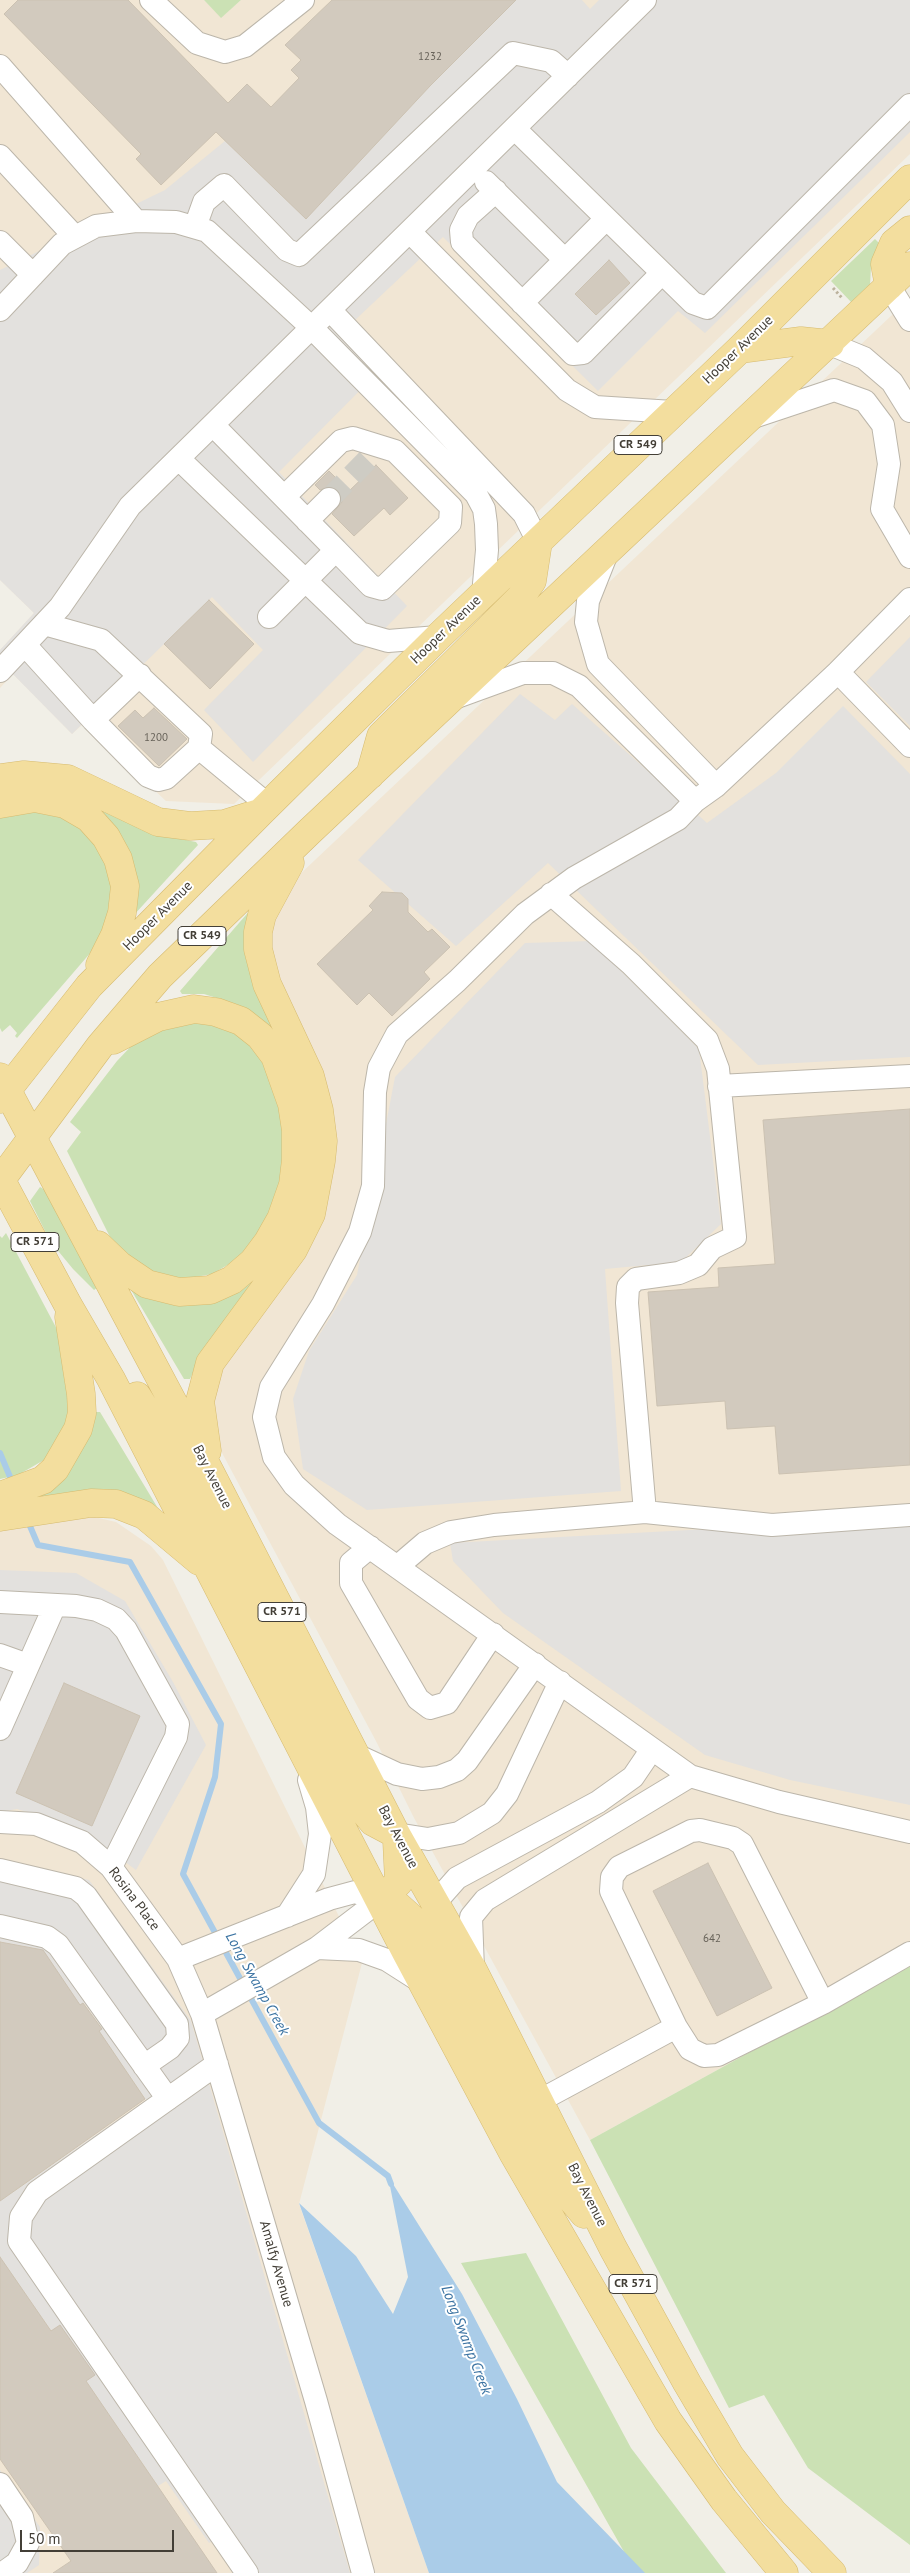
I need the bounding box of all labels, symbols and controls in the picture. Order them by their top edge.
house number: 1232 [418,50,442,64]
street label: Hooper Avenue [699,312,777,388]
road number: CR 549 [614,436,662,454]
street label: Hooper Avenue [407,592,485,668]
house number: 1200 [144,731,168,745]
street label: Hooper Avenue [120,878,196,954]
road number: CR 549 [178,926,226,946]
road number: CR 571 [11,1232,59,1252]
street label: Bay Avenue [189,1442,235,1512]
road number: CR 571 [258,1602,306,1621]
street label: Bay Avenue [374,1803,422,1871]
street label: Rosina Place [105,1864,163,1934]
water label: Long Swamp Creek [221,1929,293,2039]
house number: 642 [703,1932,721,1946]
street label: Bay Avenue [564,2160,610,2230]
street label: Amalfy Avenue [256,2219,296,2309]
road number: CR 571 [609,2274,657,2294]
water label: Long Swamp Creek [437,2283,495,2397]
scale bar [22,2520,176,2552]
text: 50 m [28,2529,61,2548]

